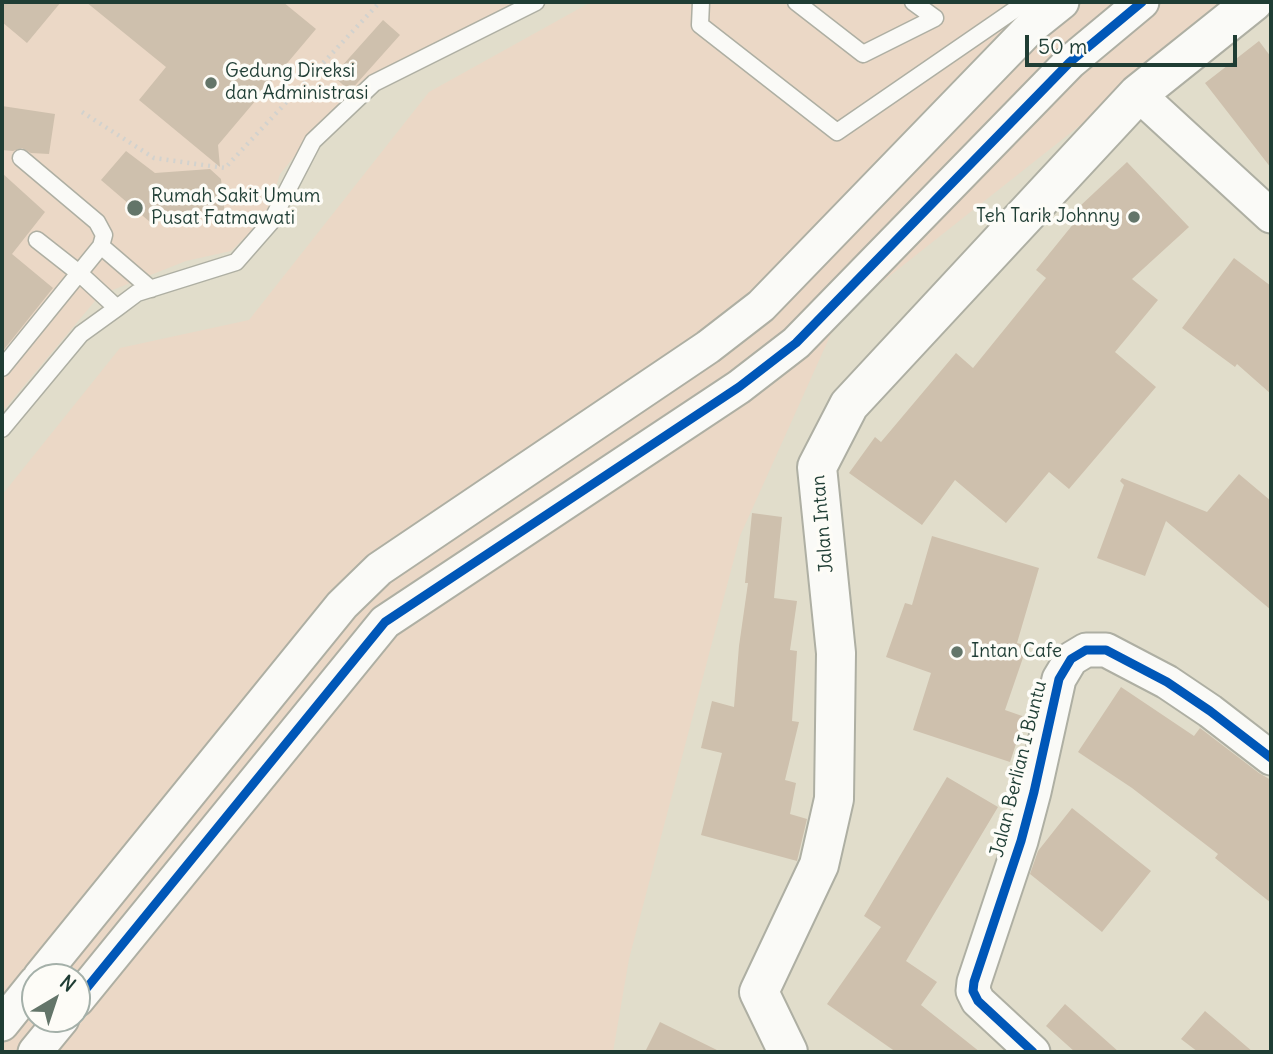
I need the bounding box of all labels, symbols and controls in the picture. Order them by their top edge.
scale bar [1028,21,1240,65]
text: 50 m [1038,33,1087,60]
place label: Gedung Direksi dan Administrasi [225,61,368,105]
marker: Gedung Direksi dan Administrasi [203,75,219,91]
place label: Rumah Sakit Umum Pusat Fatmawati [151,186,320,230]
marker: Rumah Sakit Umum Pusat Fatmawati [125,198,145,218]
place label: Teh Tarik Johnny [976,206,1120,228]
marker: Teh Tarik Johnny [1126,209,1142,225]
street label: Jalan Intan [807,474,839,574]
place label: Intan Cafe [971,641,1062,663]
marker: Intan Cafe [949,644,965,660]
street label: Jalan Berlian I Buntu [986,678,1052,860]
north arrow [21,963,91,1033]
text: N [55,970,81,997]

